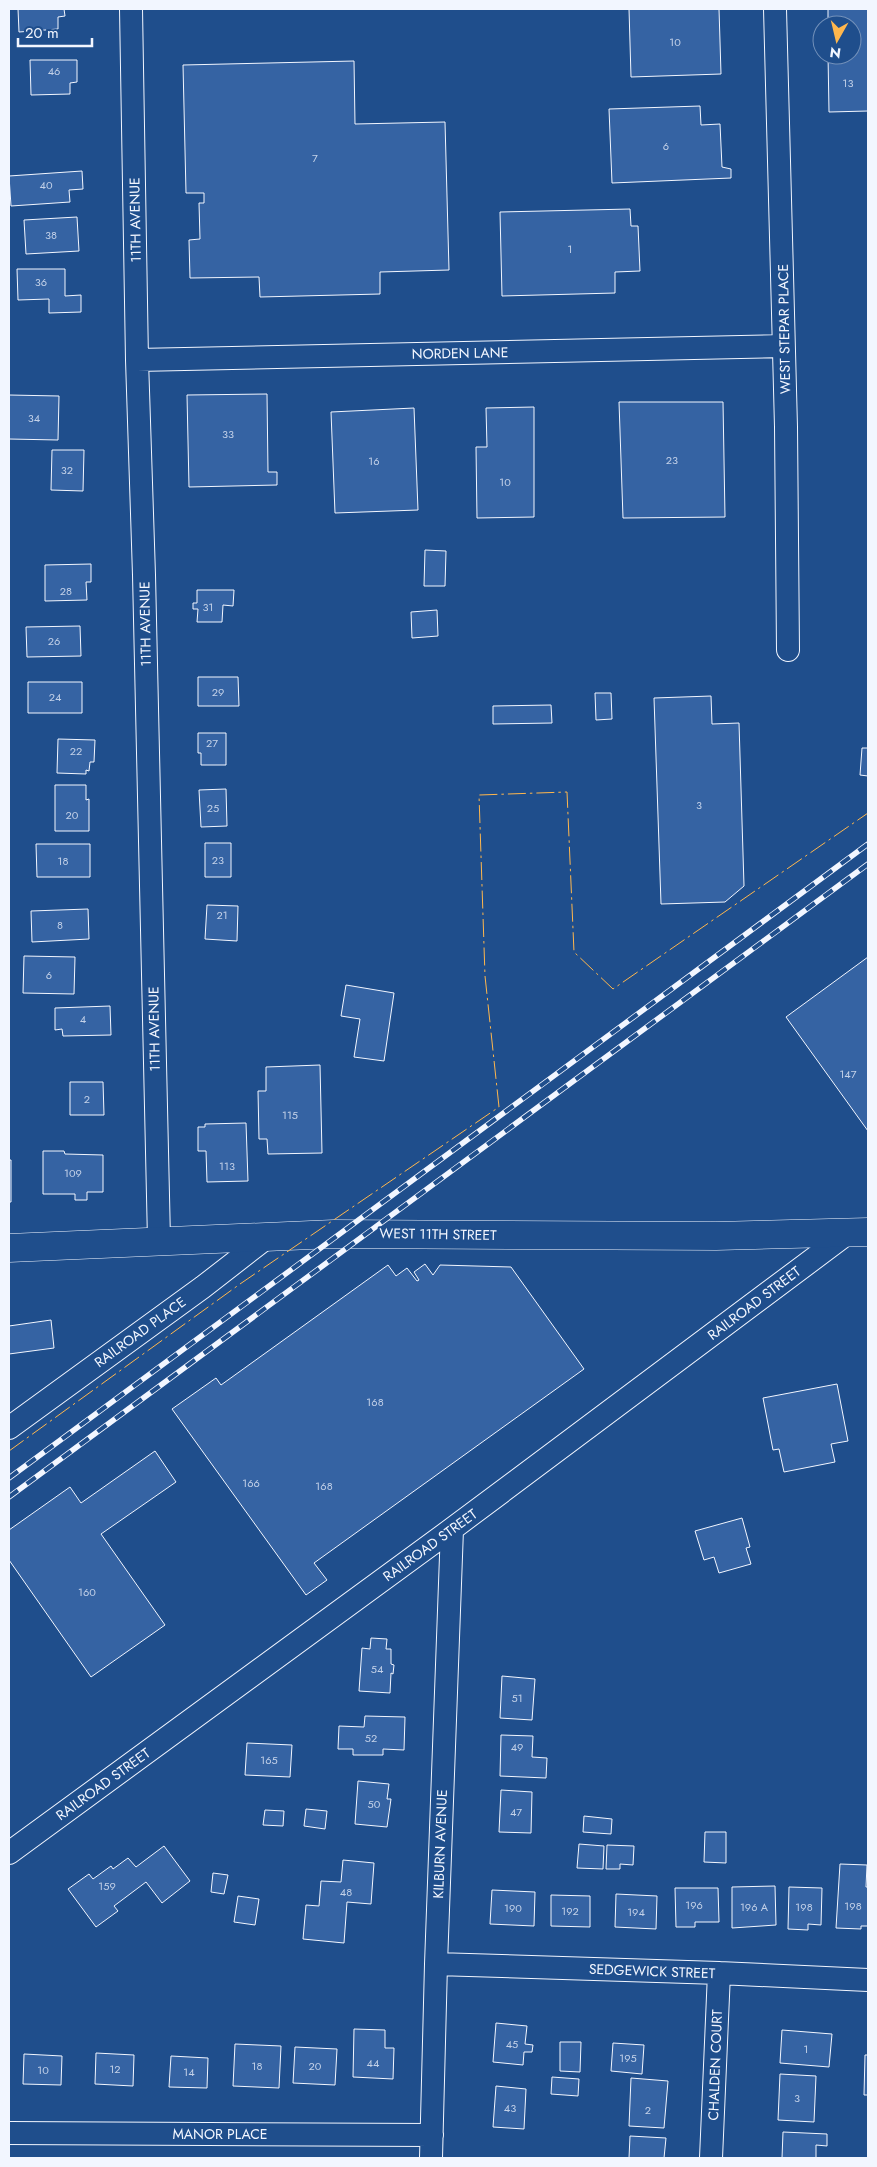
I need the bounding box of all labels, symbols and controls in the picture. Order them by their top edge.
scale bar [18,15,91,47]
north arrow [812,15,862,65]
text: 20 m [25,22,59,44]
house number: 10 [669,34,681,50]
text: N [828,42,842,64]
house number: 46 [48,63,60,79]
house number: 13 [843,75,853,91]
house number: 6 [663,138,669,154]
house number: 7 [312,150,318,166]
house number: 40 [39,177,53,193]
street label: 11TH AVENUE [124,177,146,263]
house number: 38 [45,227,57,243]
house number: 1 [568,241,572,257]
street label: WEST STEPAR PLACE [773,264,795,394]
house number: 36 [35,274,47,290]
street label: NORDEN LANE [412,342,508,364]
house number: 34 [28,410,41,426]
house number: 33 [222,426,234,442]
house number: 23 [666,452,678,468]
house number: 16 [368,453,380,469]
house number: 32 [61,462,73,478]
house number: 10 [499,474,511,490]
street label: 11TH AVENUE [134,581,156,667]
house number: 28 [60,583,72,599]
house number: 31 [203,599,213,615]
house number: 26 [48,633,60,649]
house number: 29 [212,684,224,700]
house number: 24 [49,689,62,705]
house number: 27 [206,735,218,751]
house number: 22 [70,743,82,759]
house number: 3 [696,797,702,813]
house number: 25 [207,800,219,816]
house number: 20 [66,807,79,823]
house number: 23 [212,852,224,868]
house number: 18 [58,853,68,869]
house number: 21 [216,907,228,923]
house number: 8 [57,917,63,933]
house number: 6 [46,967,52,983]
street label: 11TH AVENUE [143,986,165,1072]
house number: 4 [80,1011,87,1027]
house number: 147 [839,1066,857,1082]
house number: 2 [84,1091,90,1107]
house number: 115 [282,1107,298,1123]
house number: 113 [219,1158,235,1174]
house number: 109 [64,1165,82,1181]
street label: WEST 11TH STREET [379,1223,497,1245]
street label: RAILROAD STREET [703,1261,805,1345]
street label: RAILROAD PLACE [90,1292,190,1372]
house number: 168 [366,1394,384,1410]
house number: 166 [242,1475,260,1491]
house number: 168 [315,1478,333,1494]
street label: RAILROAD STREET [379,1504,482,1586]
house number: 160 [78,1584,96,1600]
house number: 54 [371,1661,384,1677]
house number: 51 [511,1690,523,1706]
house number: 52 [365,1730,377,1746]
house number: 49 [511,1739,523,1755]
street label: RAILROAD STREET [52,1743,155,1825]
house number: 165 [260,1752,278,1768]
street label: KILBURN AVENUE [428,1789,452,1899]
house number: 50 [368,1796,381,1812]
house number: 47 [510,1804,522,1820]
house number: 159 [98,1878,116,1894]
house number: 48 [340,1884,352,1900]
house number: 196 [685,1897,703,1913]
house number: 198 [844,1898,862,1914]
house number: 196 A [740,1899,769,1915]
house number: 198 [795,1899,813,1915]
house number: 190 [504,1900,522,1916]
house number: 192 [561,1903,579,1919]
house number: 194 [627,1904,645,1920]
street label: SEDGEWICK STREET [589,1959,716,1983]
street label: CHALDEN COURT [703,2009,727,2121]
house number: 45 [506,2036,518,2052]
house number: 1 [804,2041,808,2057]
house number: 195 [619,2050,637,2066]
house number: 44 [367,2055,380,2071]
house number: 18 [252,2058,262,2074]
house number: 20 [309,2058,322,2074]
house number: 12 [109,2061,121,2077]
house number: 10 [37,2062,49,2078]
house number: 14 [183,2064,195,2080]
house number: 3 [794,2090,800,2106]
house number: 43 [504,2100,516,2116]
house number: 2 [645,2102,651,2118]
street label: MANOR PLACE [172,2124,268,2144]

